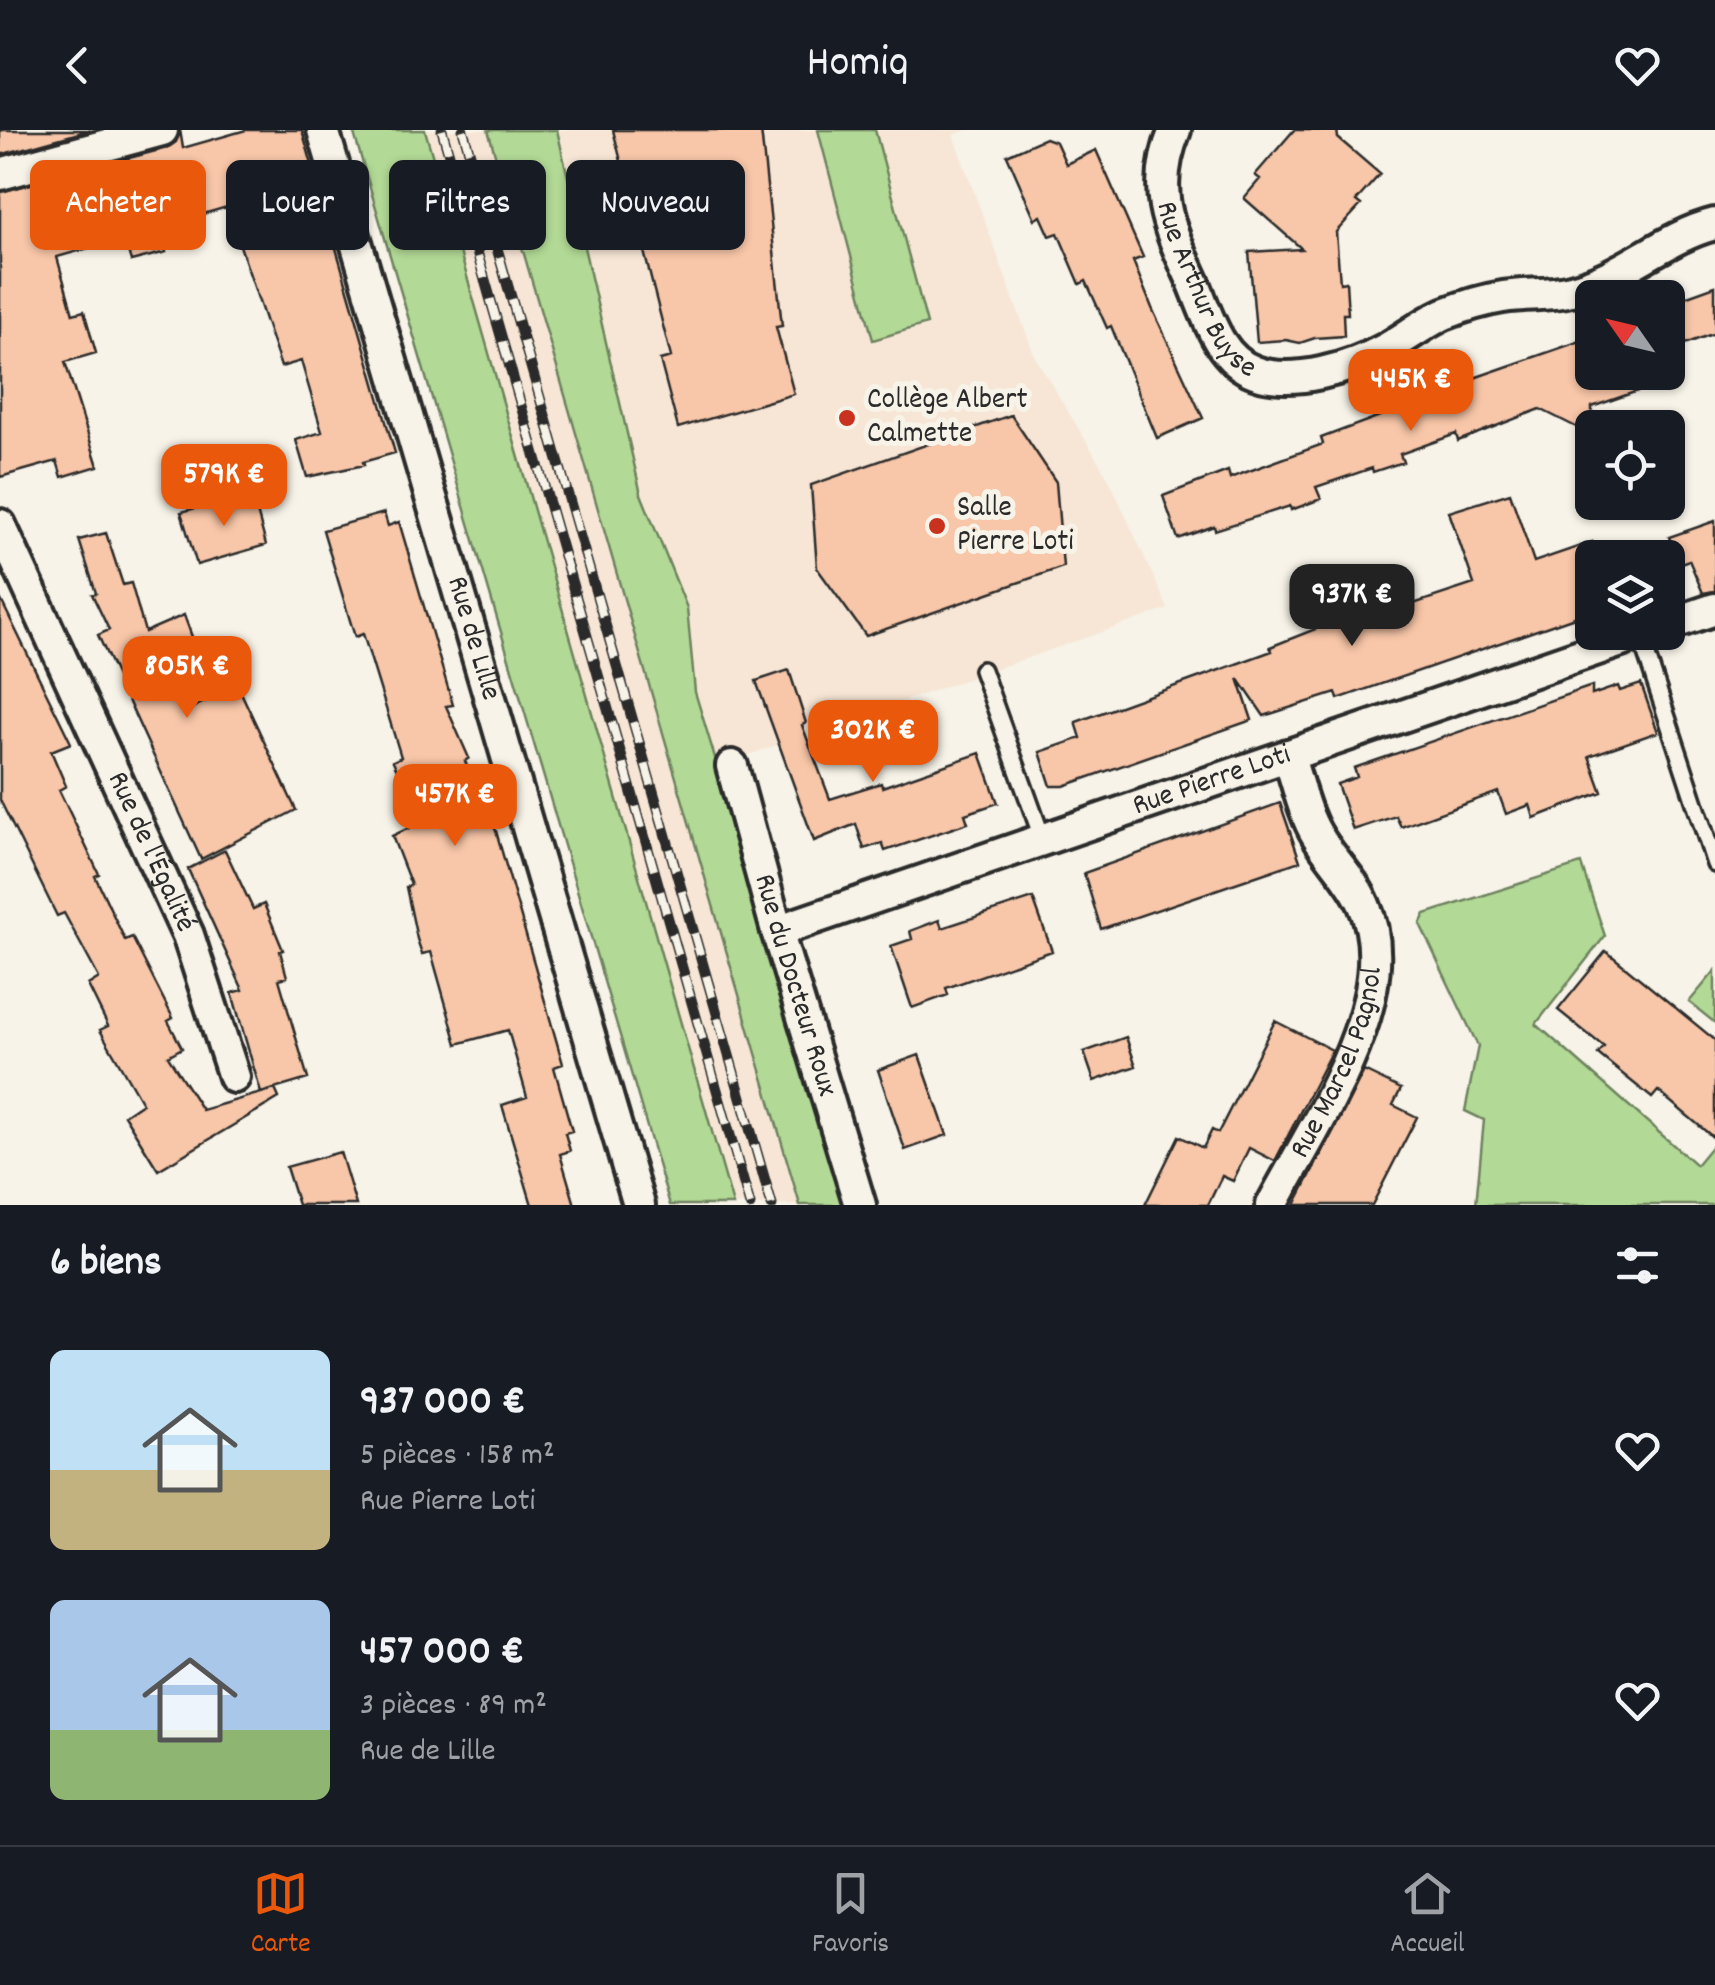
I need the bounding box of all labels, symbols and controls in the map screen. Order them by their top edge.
text: Homiq [806,33,909,97]
icon: back [50,38,105,93]
icon: heart [1610,38,1665,93]
chip: Acheter [30,160,206,250]
chip: Louer [226,160,369,250]
chip: Filtres [389,160,546,250]
chip: Nouveau [566,160,745,250]
street label: Rue Arthur Buyse [1143,198,1263,391]
north arrow [1575,280,1685,390]
map controls [1575,280,1685,650]
pin: 445K € [1330,349,1492,434]
text: 445K € [1370,358,1452,404]
place label: Collège Albert Calmette [867,380,1028,457]
marker: Collège Albert Calmette [836,407,858,429]
button: locate [1575,410,1685,520]
pin: 579K € [143,444,305,529]
text: 579K € [183,453,265,499]
place label: Salle Pierre Loti [957,488,1074,565]
marker: Salle Pierre Loti [926,515,948,537]
button: layers [1575,540,1685,650]
pin: 937K € [1271,564,1433,649]
street label: Rue de Lille [434,571,511,706]
text: 937K € [1311,573,1393,619]
pin: 805K € [106,636,268,721]
text: 805K € [144,645,230,691]
pin: 302K € [792,700,954,785]
text: 302K € [830,709,916,755]
street label: Rue Pierre Loti [1127,734,1297,829]
pin: 457K € [374,764,536,849]
street label: Rue de l'Égalité [95,765,206,940]
text: 457K € [415,773,495,819]
street label: Rue du Docteur Roux [741,869,847,1102]
street label: Rue Marcel Pagnol [1280,965,1395,1167]
text: 6 biens [50,1235,162,1295]
icon: filters [1610,1238,1665,1293]
text: 937 000 € [360,1374,525,1434]
icon: home [130,1390,250,1510]
icon: heart [1610,1423,1665,1478]
text: 5 pièces · 158 m² [360,1434,555,1480]
text: Rue Pierre Loti [360,1480,535,1526]
text: 457 000 € [360,1624,524,1684]
icon: home [130,1640,250,1760]
icon: heart [1610,1673,1665,1728]
text: 3 pièces · 89 m² [360,1684,547,1730]
text: Rue de Lille [360,1730,495,1776]
tab: Carte [251,1866,311,1966]
tab: Favoris [812,1866,889,1966]
tab: Accueil [1390,1866,1464,1966]

